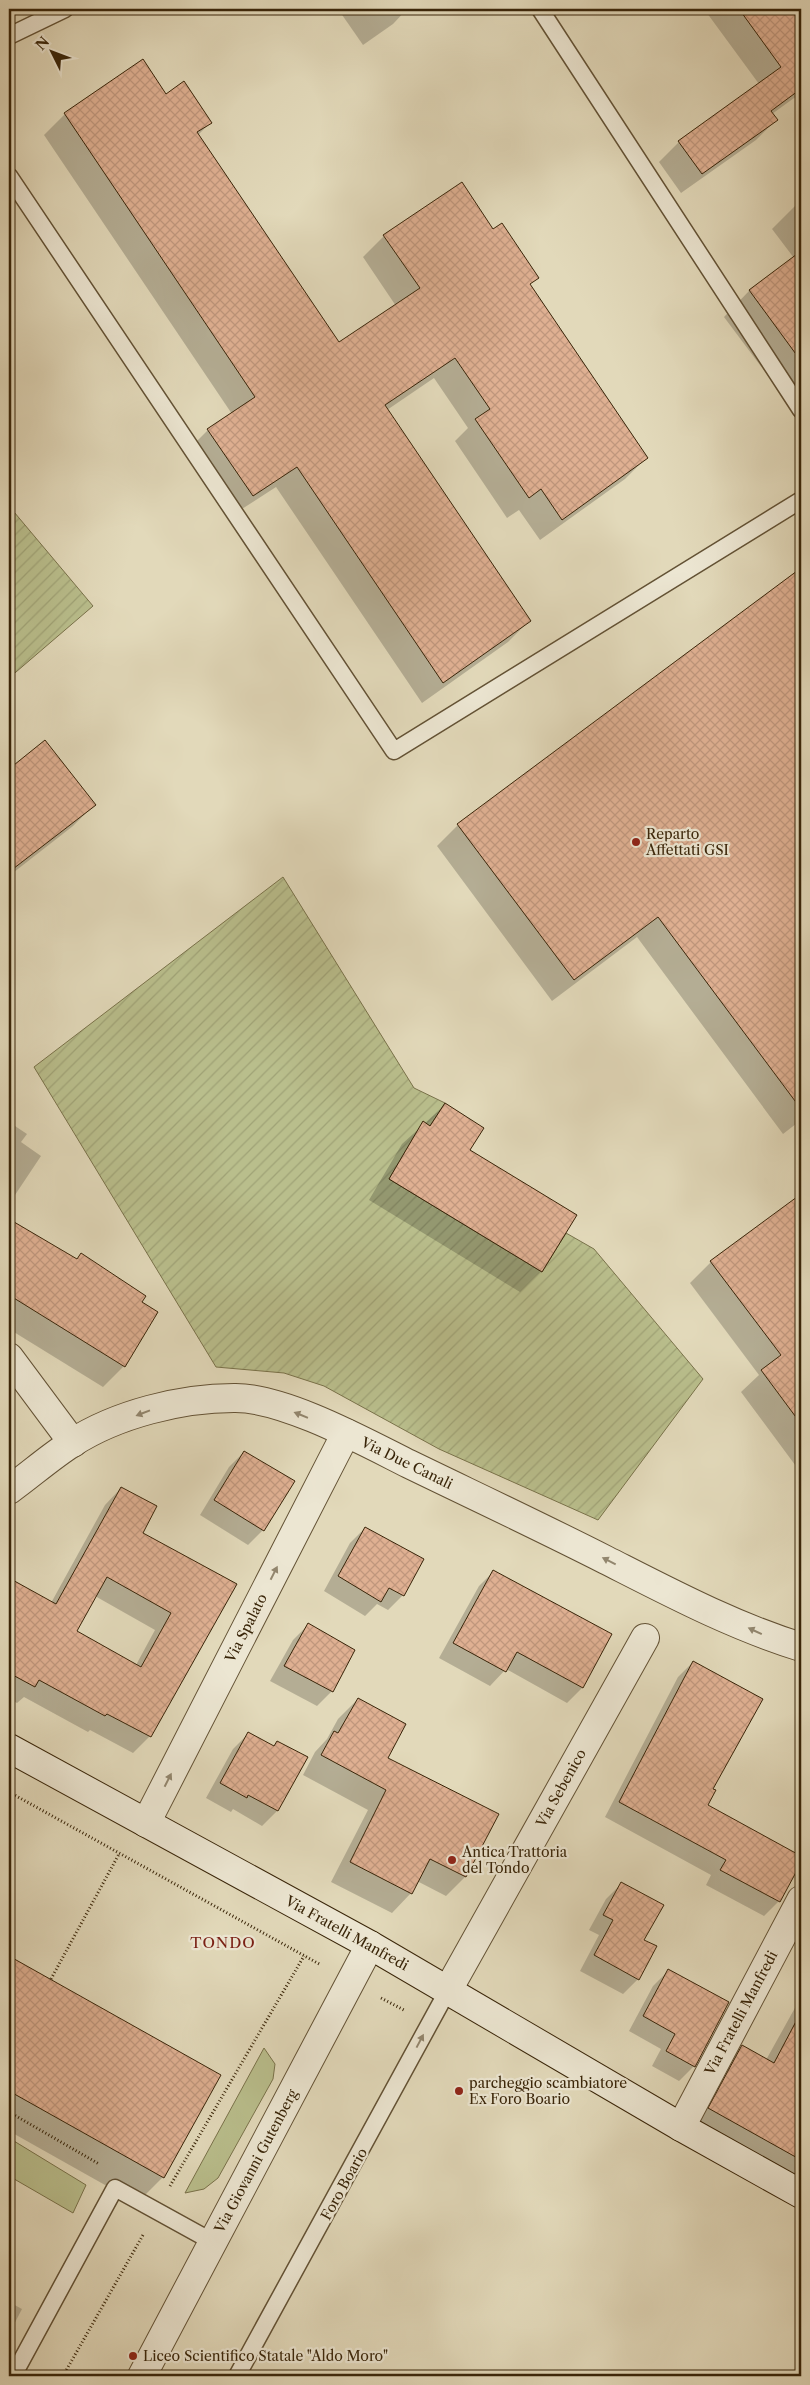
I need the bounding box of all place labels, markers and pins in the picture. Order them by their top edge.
place label: Reparto Affettati GSI [645,825,729,859]
marker: Reparto Affettati GSI [630,836,642,848]
place label: Antica Trattoria del Tondo [461,1843,568,1877]
marker: Antica Trattoria del Tondo [446,1854,458,1866]
place label: parcheggio scambiatore Ex Foro Boario [469,2074,627,2108]
marker: parcheggio scambiatore Ex Foro Boario [453,2085,465,2097]
place label: Liceo Scientifico Statale "Aldo Moro" [143,2347,388,2365]
marker: Liceo Scientifico Statale "Aldo Moro" [127,2350,139,2362]

